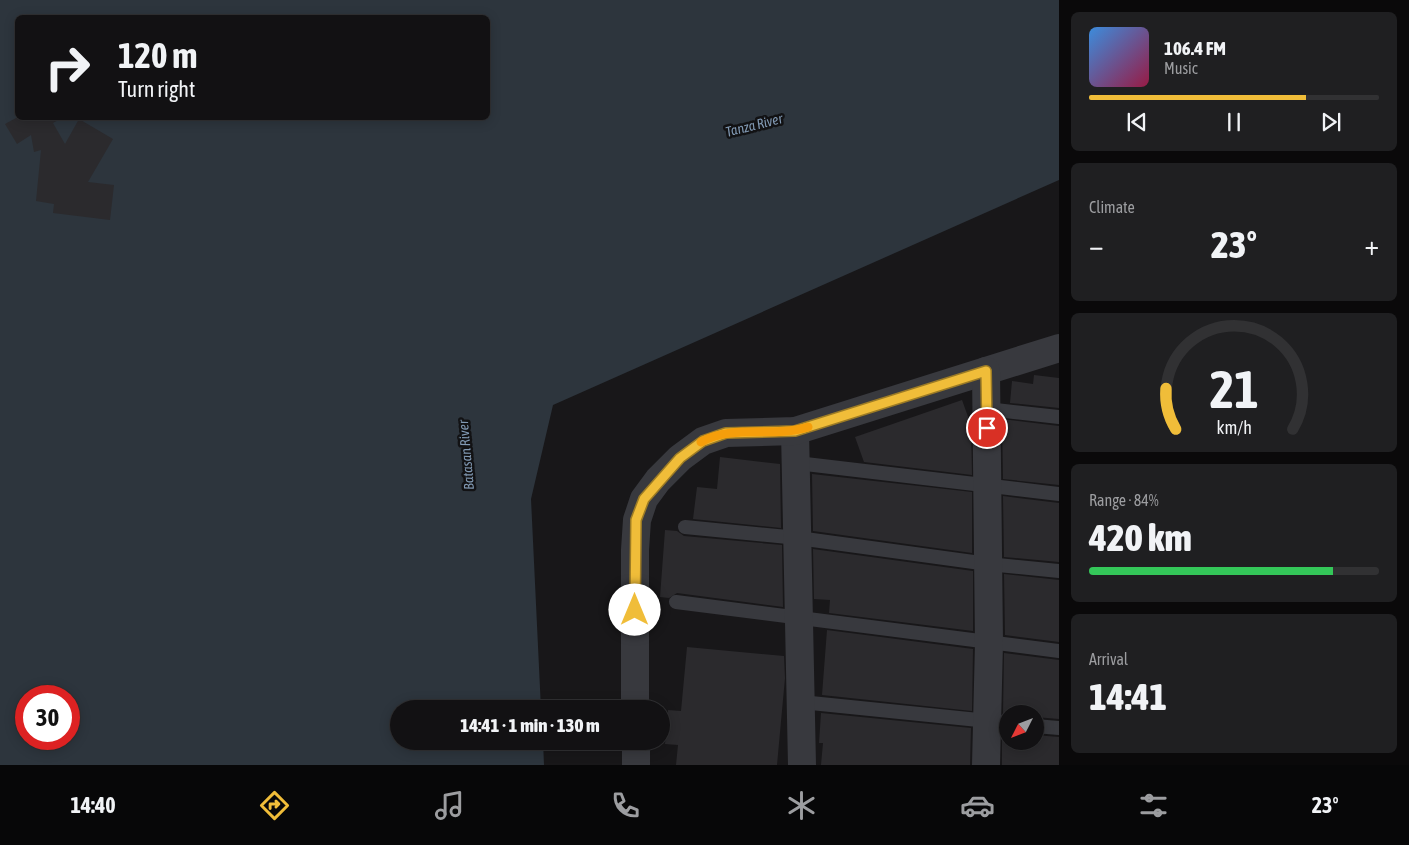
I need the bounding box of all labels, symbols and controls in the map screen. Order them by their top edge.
icon: right [35,35,100,100]
text: 120 m [118,35,197,75]
text: 106.4 FM [1164,37,1226,59]
text: Music [1164,59,1198,77]
text: Turn right [118,76,195,102]
icon: previous [1123,108,1151,136]
icon: pause [1220,108,1248,136]
icon: next [1317,108,1345,136]
water label: Tanza River [724,110,785,140]
text: Climate [1089,198,1135,216]
text: 23° [1211,223,1257,266]
text: − [1089,229,1104,261]
text: + [1364,229,1379,261]
text: 21 [1210,359,1258,419]
pin [966,407,1008,449]
icon: arrive [973,414,1001,442]
text: km/h [1216,417,1252,438]
water label: Batasan River [455,419,477,491]
text: Range · 84% [1089,491,1159,509]
text: 420 km [1089,516,1192,559]
position arrow [608,583,660,635]
text: Arrival [1089,650,1128,668]
text: 14:41 [1089,675,1167,718]
speed limit sign: 30 [15,685,80,750]
north arrow [999,705,1044,750]
map controls [999,705,1044,750]
text: 14:41 · 1 min · 130 m [460,714,600,736]
icon: directions [257,788,292,823]
icon: music [432,788,467,823]
icon: phone [608,788,643,823]
icon: climate [784,788,819,823]
icon: car [960,788,995,823]
icon: filters [1136,788,1171,823]
text: 14:40 [70,792,116,818]
text: 23° [1312,792,1338,818]

